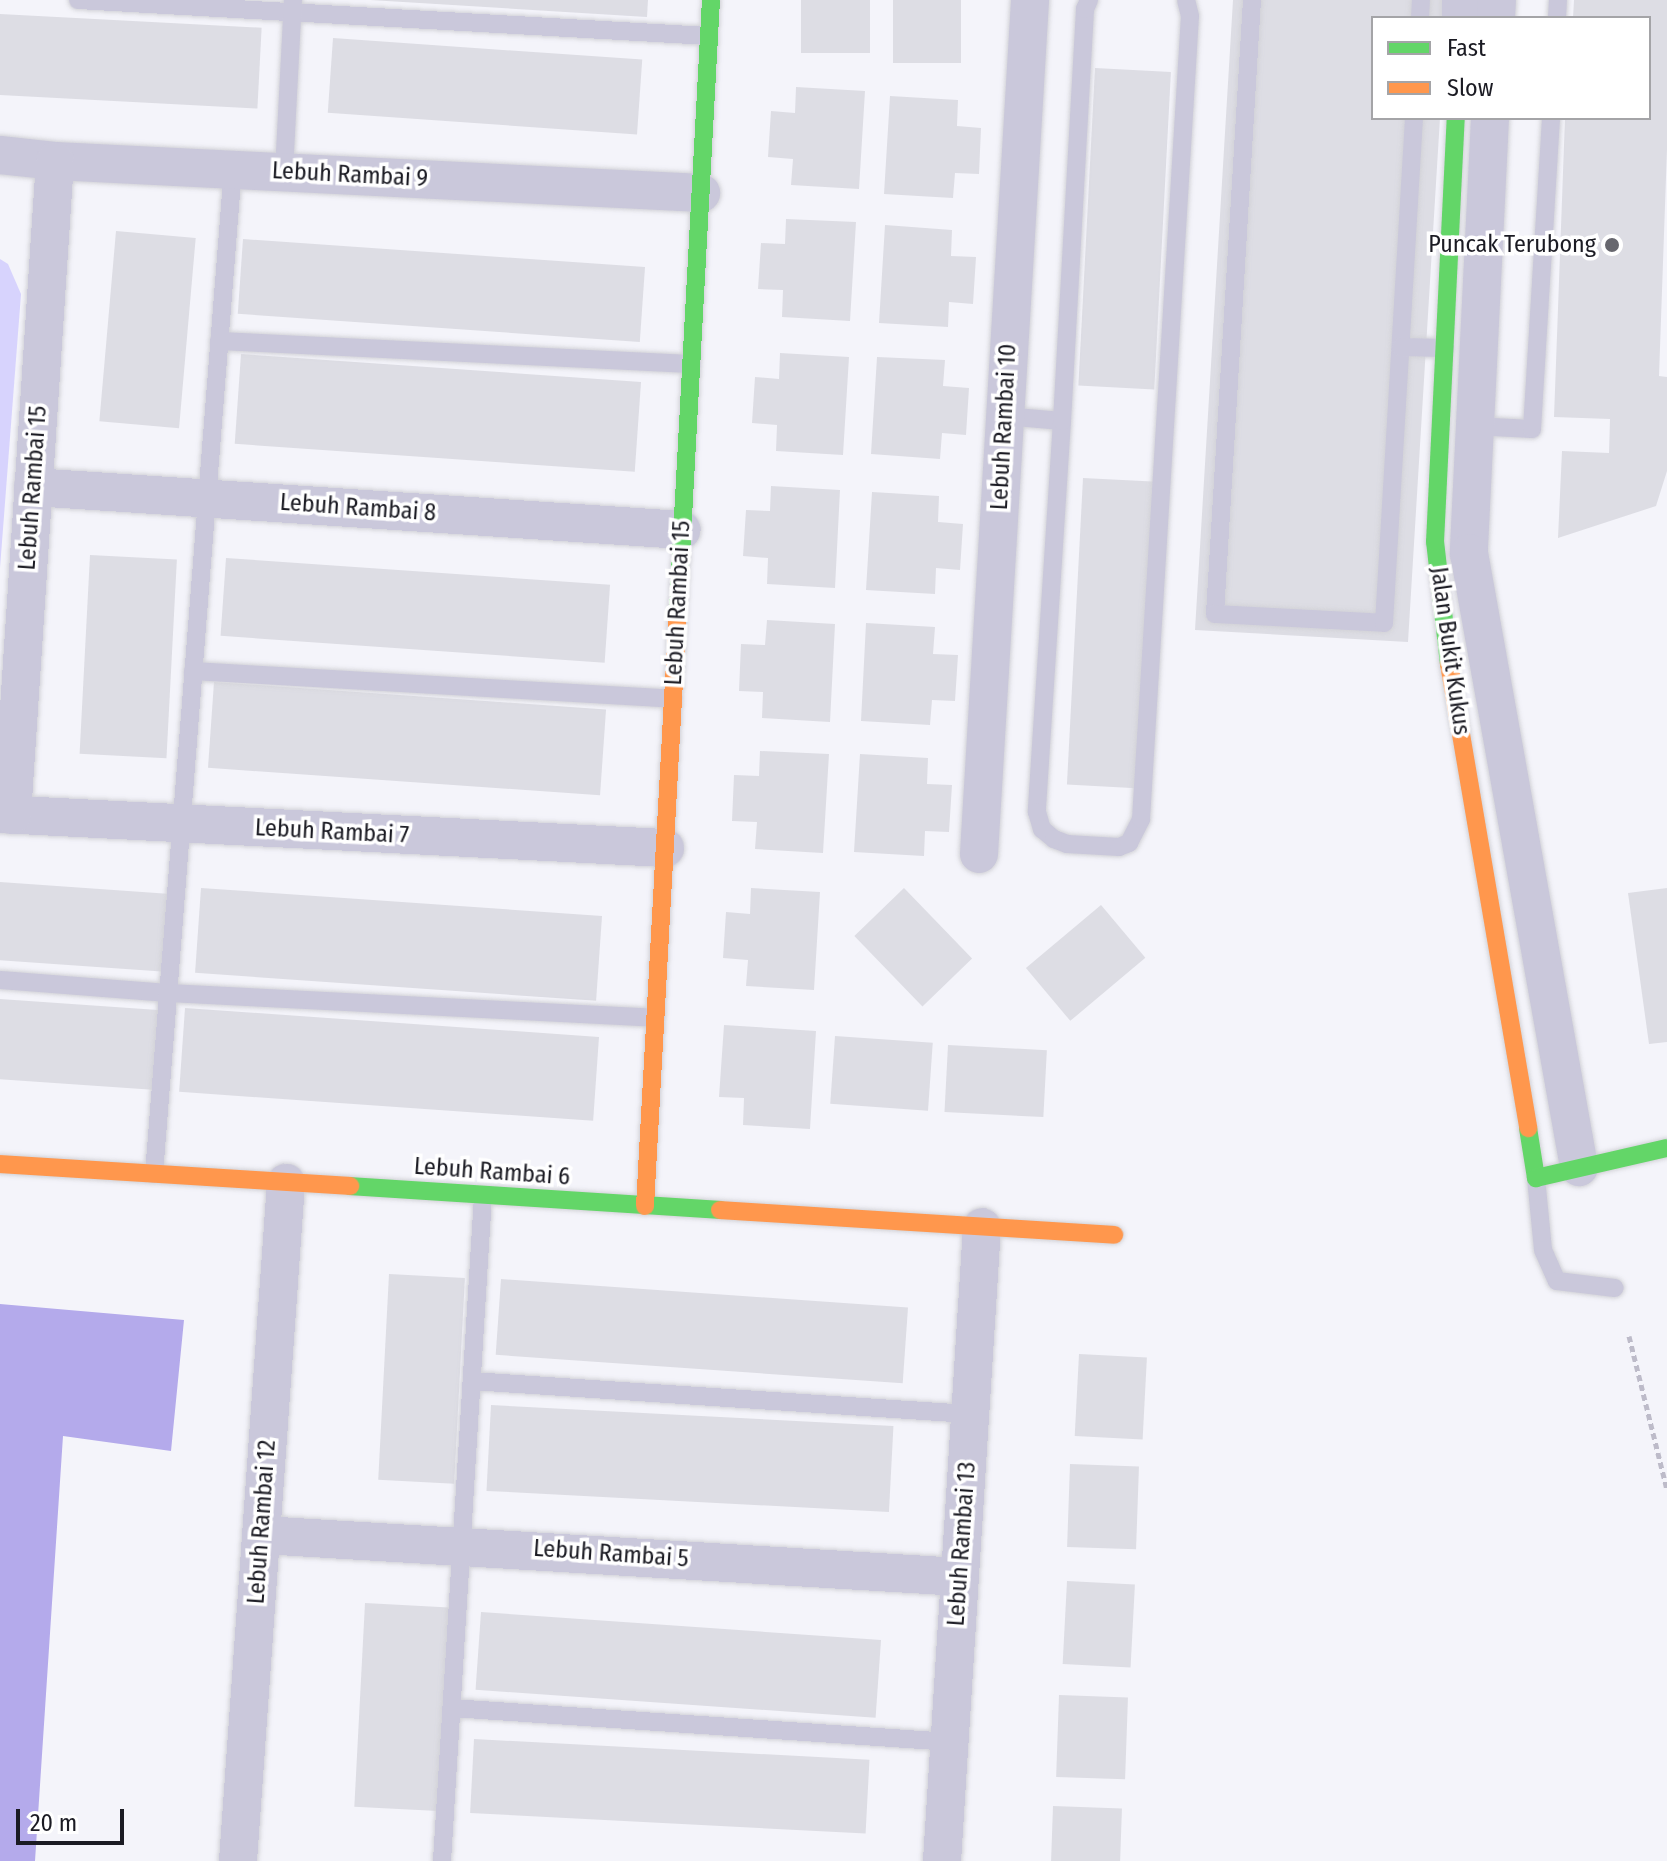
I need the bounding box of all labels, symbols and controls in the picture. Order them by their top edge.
legend [1371,16,1651,120]
text: Fast [1447,34,1486,62]
text: Slow [1447,74,1493,102]
street label: Lebuh Rambai 9 [271,157,429,193]
place label: Puncak Terubong [1428,231,1596,259]
marker: Puncak Terubong [1603,236,1621,254]
street label: Lebuh Rambai 10 [985,343,1023,511]
street label: Lebuh Rambai 15 [13,405,53,571]
street label: Lebuh Rambai 8 [279,488,437,528]
street label: Lebuh Rambai 15 [659,520,697,686]
street label: Jalan Bukit Kukus [1424,565,1476,737]
street label: Lebuh Rambai 7 [254,814,410,850]
street label: Lebuh Rambai 6 [413,1152,571,1192]
street label: Lebuh Rambai 12 [242,1439,282,1605]
street label: Lebuh Rambai 13 [942,1461,982,1627]
street label: Lebuh Rambai 5 [532,1534,690,1574]
scale bar [20,1793,128,1843]
text: 20 m [30,1809,77,1837]

